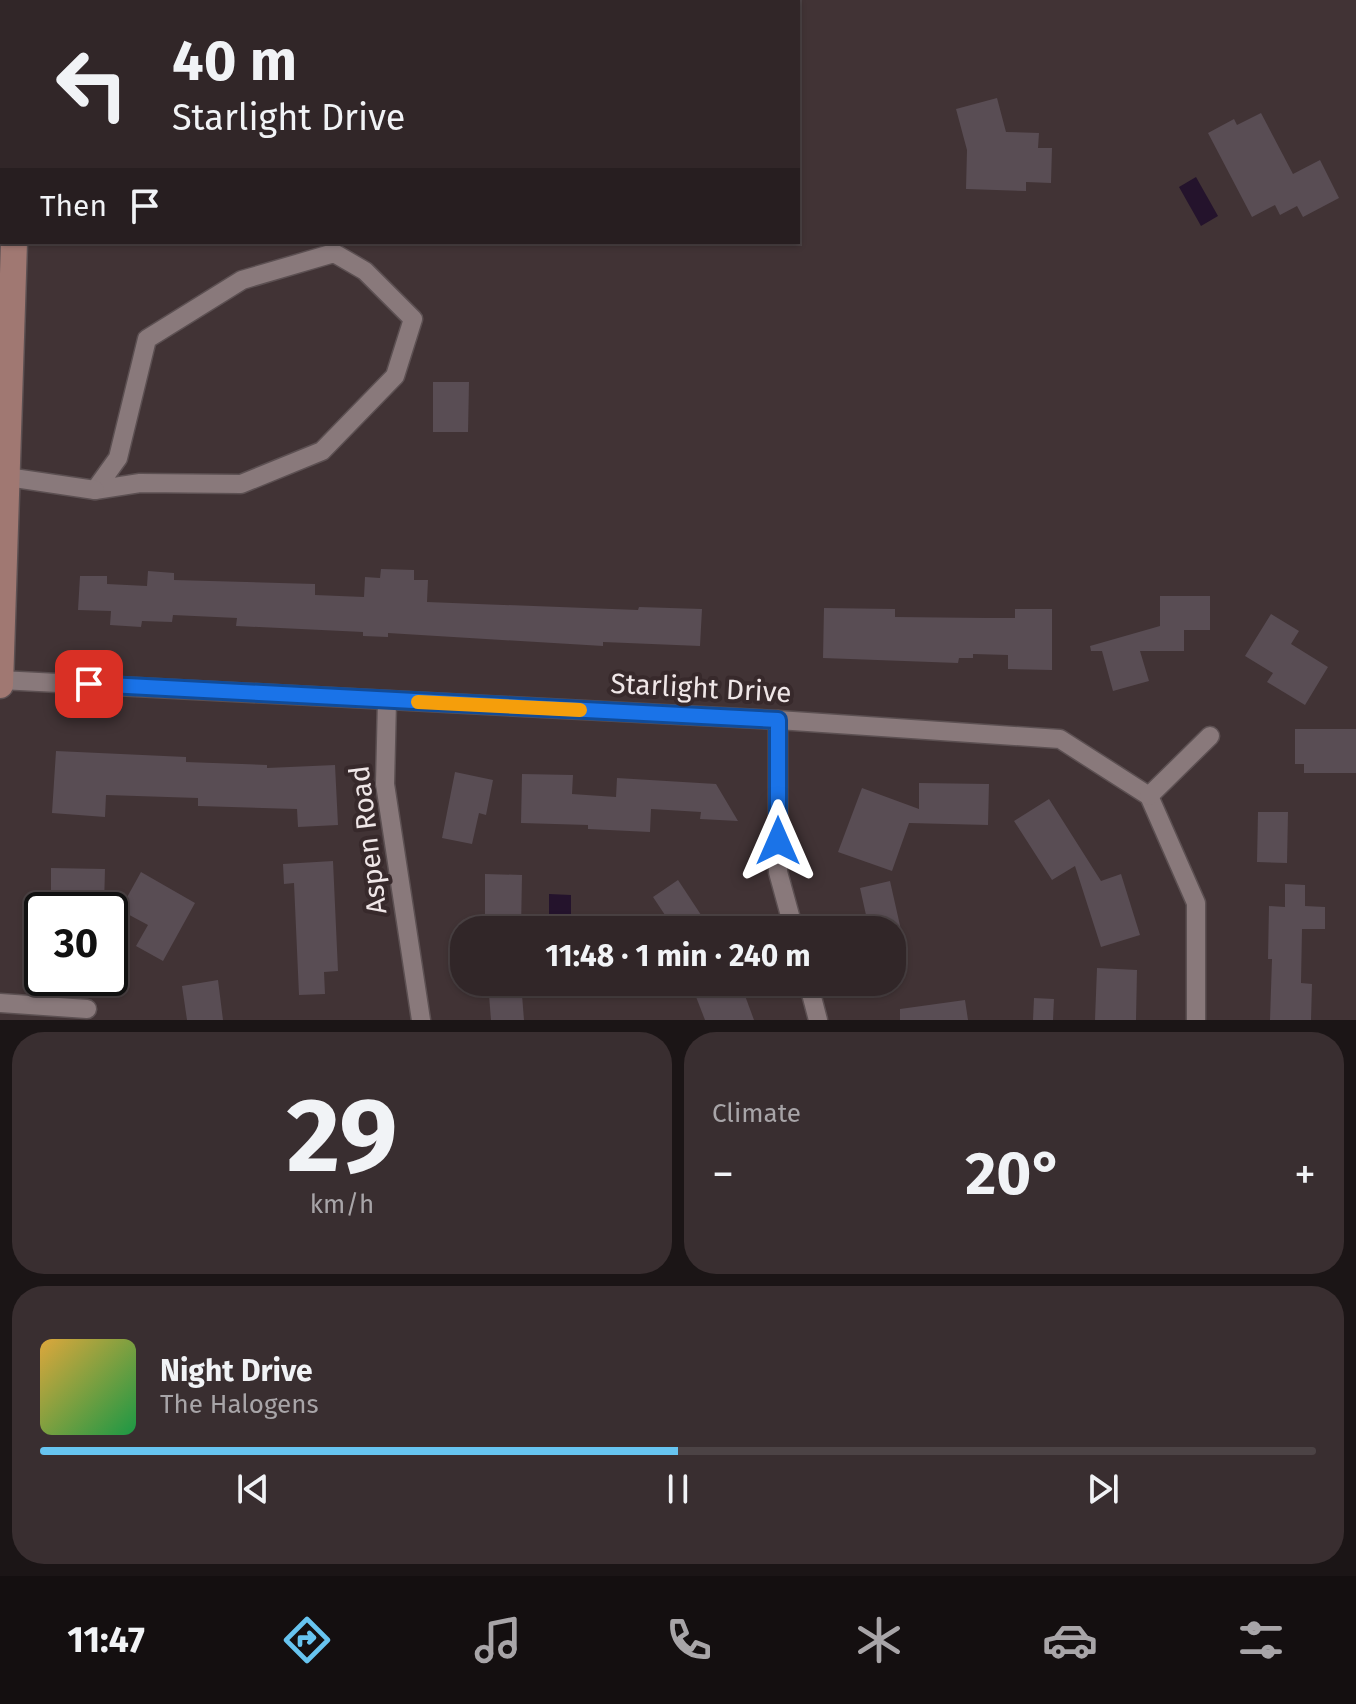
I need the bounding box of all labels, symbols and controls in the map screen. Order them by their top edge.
text: 40 m [172,28,297,95]
icon: left [40,32,144,136]
text: Starlight Drive [172,96,405,140]
icon: arrive [123,184,167,228]
text: Then [40,188,107,224]
pin [55,650,123,718]
icon: arrive [67,662,111,706]
street label: Starlight Drive [610,667,792,709]
street label: Aspen Road [343,764,393,916]
position arrow [736,799,820,883]
speed limit sign: 30 [24,892,128,996]
text: 11:48 · 1 min · 240 m [545,938,811,974]
text: 29 [287,1074,397,1199]
text: Climate [712,1098,801,1129]
text: 20° [965,1138,1063,1210]
text: − [712,1148,734,1201]
text: + [1294,1148,1316,1201]
text: km/h [310,1189,374,1220]
text: Night Drive [160,1353,313,1389]
text: The Halogens [160,1389,319,1420]
icon: previous [231,1467,275,1511]
icon: pause [656,1467,700,1511]
icon: next [1081,1467,1125,1511]
icon: directions [279,1612,335,1668]
icon: music [470,1612,526,1668]
icon: phone [661,1612,717,1668]
icon: climate [851,1612,907,1668]
icon: car [1042,1612,1098,1668]
icon: filters [1233,1612,1289,1668]
text: 11:47 [67,1618,145,1662]

